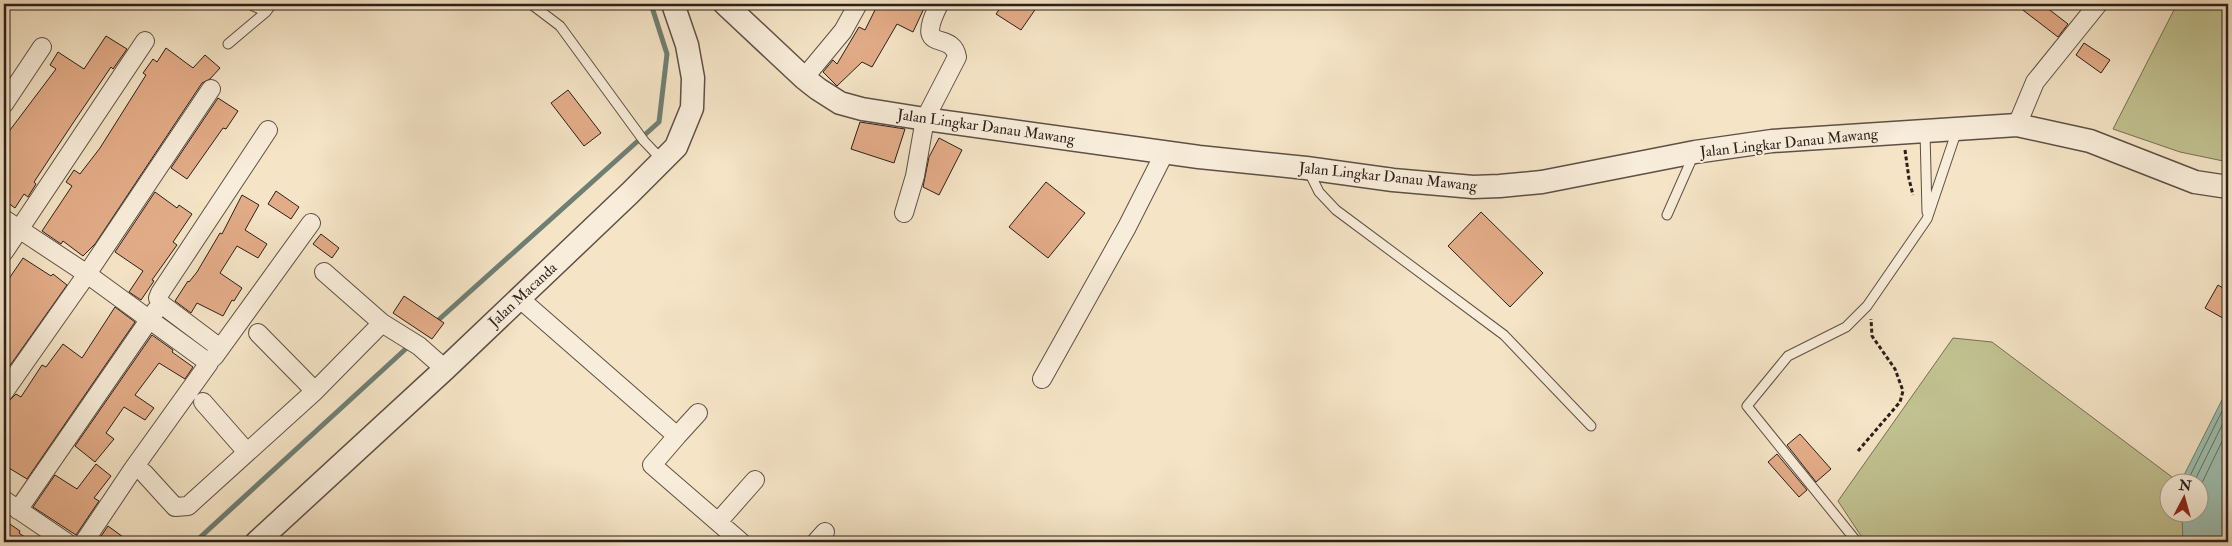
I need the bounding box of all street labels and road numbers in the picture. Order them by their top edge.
street label: Jalan Lingkar Danau Mawang [895,105,1076,150]
street label: Jalan Lingkar Danau Mawang [1698,124,1880,163]
street label: Jalan Lingkar Danau Mawang [1297,158,1479,197]
street label: Jalan Macanda [484,258,563,333]

